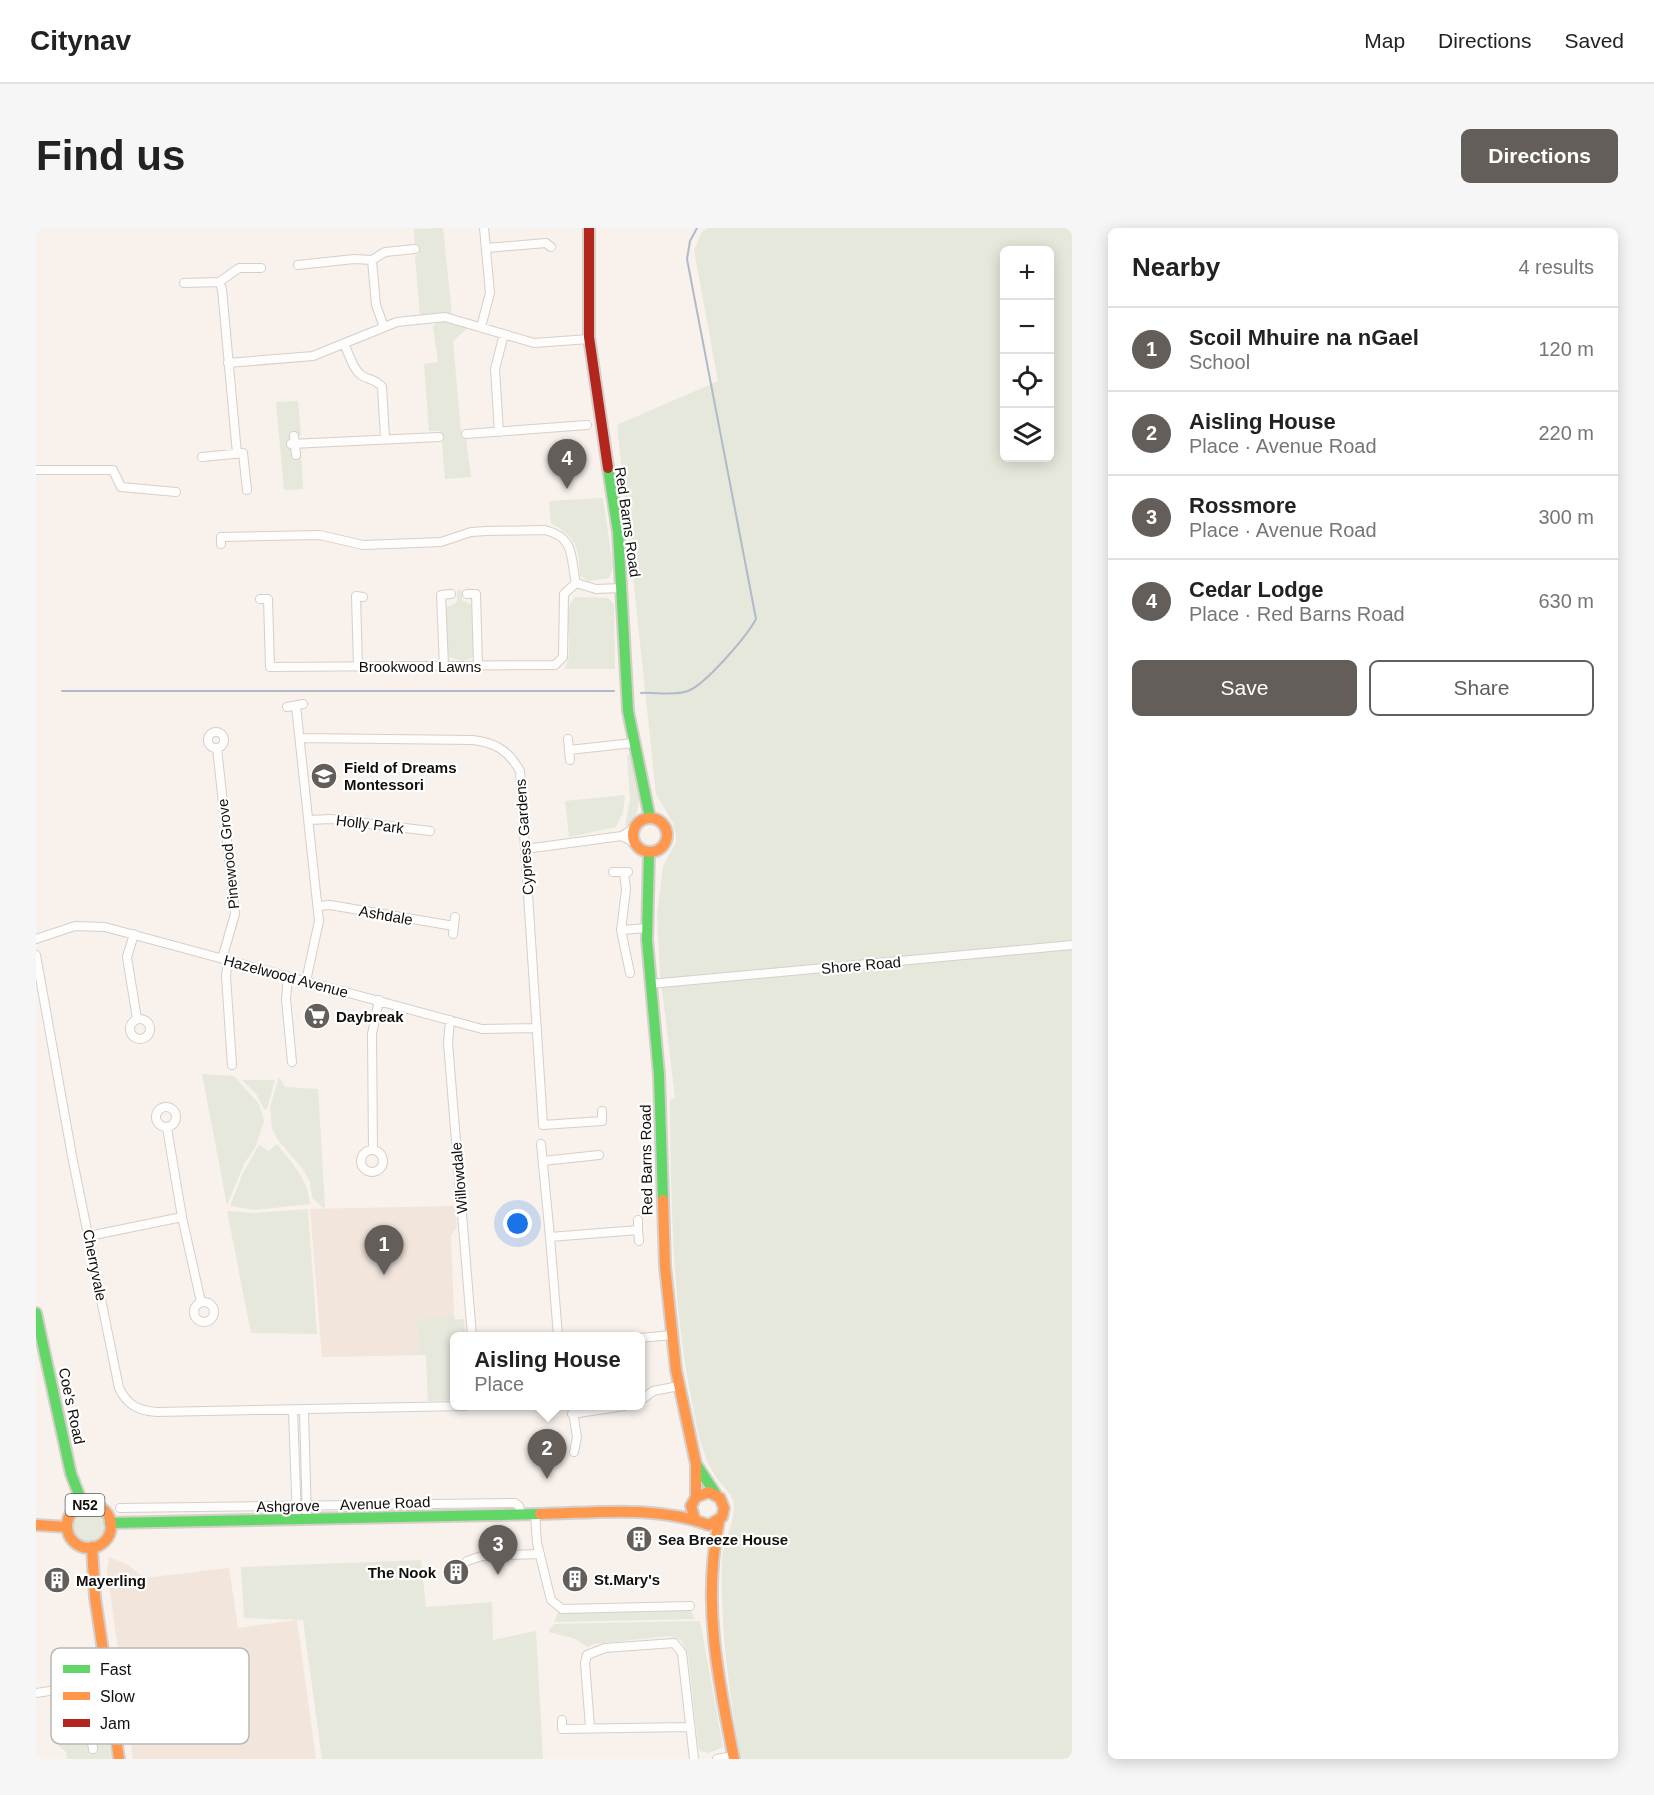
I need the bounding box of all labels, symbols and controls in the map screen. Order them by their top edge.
text: Citynav [30,25,131,56]
text: Map [1364,29,1405,52]
text: Directions [1438,29,1531,52]
text: Saved [1564,29,1624,52]
button: Directions [1461,129,1618,183]
text: Find us [36,132,185,179]
map controls [1000,246,1054,462]
button: + [1000,246,1054,300]
text: Nearby [1132,252,1220,282]
text: 4 results [1518,256,1594,278]
button: − [1000,300,1054,354]
text: Scoil Mhuire na nGael [1189,325,1419,350]
text: 1 [1146,338,1157,360]
text: 120 m [1538,338,1594,360]
text: School [1189,351,1250,373]
button: locate [1000,354,1054,408]
button: layers [1000,408,1054,462]
text: Aisling House [1189,409,1336,434]
text: 2 [1146,422,1157,444]
text: 220 m [1538,422,1594,444]
text: Place · Avenue Road [1189,435,1377,457]
pin: 4 [548,440,586,489]
street label: Red Barns Road [612,466,644,578]
text: Rossmore [1189,493,1297,518]
text: 3 [1146,506,1157,528]
text: 300 m [1538,506,1594,528]
text: Place · Avenue Road [1189,519,1377,541]
text: Cedar Lodge [1189,577,1323,602]
text: 4 [1146,590,1157,612]
text: 630 m [1538,590,1594,612]
text: Place · Red Barns Road [1189,603,1405,625]
street label: Brookwood Lawns [359,658,481,675]
button: Save [1132,660,1357,716]
button: Share [1369,660,1594,716]
place label: Field of Dreams Montessori [344,759,457,793]
school or university icon: Field of Dreams Montessori [309,761,339,791]
street label: Cypress Gardens [511,778,537,896]
street label: Pinewood Grove [214,798,242,910]
street label: Holly Park [335,811,405,837]
street label: Ashdale [358,902,414,928]
street label: Hazelwood Avenue [222,951,350,1001]
street label: Shore Road [820,953,902,977]
supermarket icon: Daybreak [302,1001,332,1031]
place label: Daybreak [336,1008,404,1025]
street label: Red Barns Road [637,1104,655,1216]
street label: Willowdale [447,1142,471,1214]
your location [503,1209,532,1238]
pin: 1 [364,1226,404,1275]
street label: Cherryvale [80,1228,110,1302]
popup [450,1332,645,1410]
text: Aisling House [474,1347,621,1372]
street label: Coe's Road [56,1366,88,1446]
text: Place [474,1373,524,1395]
pin: 2 [528,1430,566,1479]
street label: Avenue Road [339,1493,431,1513]
road number: N52 [65,1494,104,1516]
street label: Ashgrove [256,1497,320,1515]
building icon: Sea Breeze House [624,1524,654,1554]
pin: 3 [478,1526,518,1575]
place label: Sea Breeze House [658,1531,788,1548]
building icon: The Nook [441,1557,471,1587]
place label: The Nook [368,1564,437,1581]
building icon: St.Mary's [560,1564,590,1594]
building icon: Mayerling [42,1565,72,1595]
place label: St.Mary's [594,1571,660,1588]
place label: Mayerling [76,1572,146,1589]
legend [51,1648,249,1744]
text: Fast [100,1661,132,1678]
text: Slow [100,1688,135,1705]
text: Jam [100,1715,130,1732]

